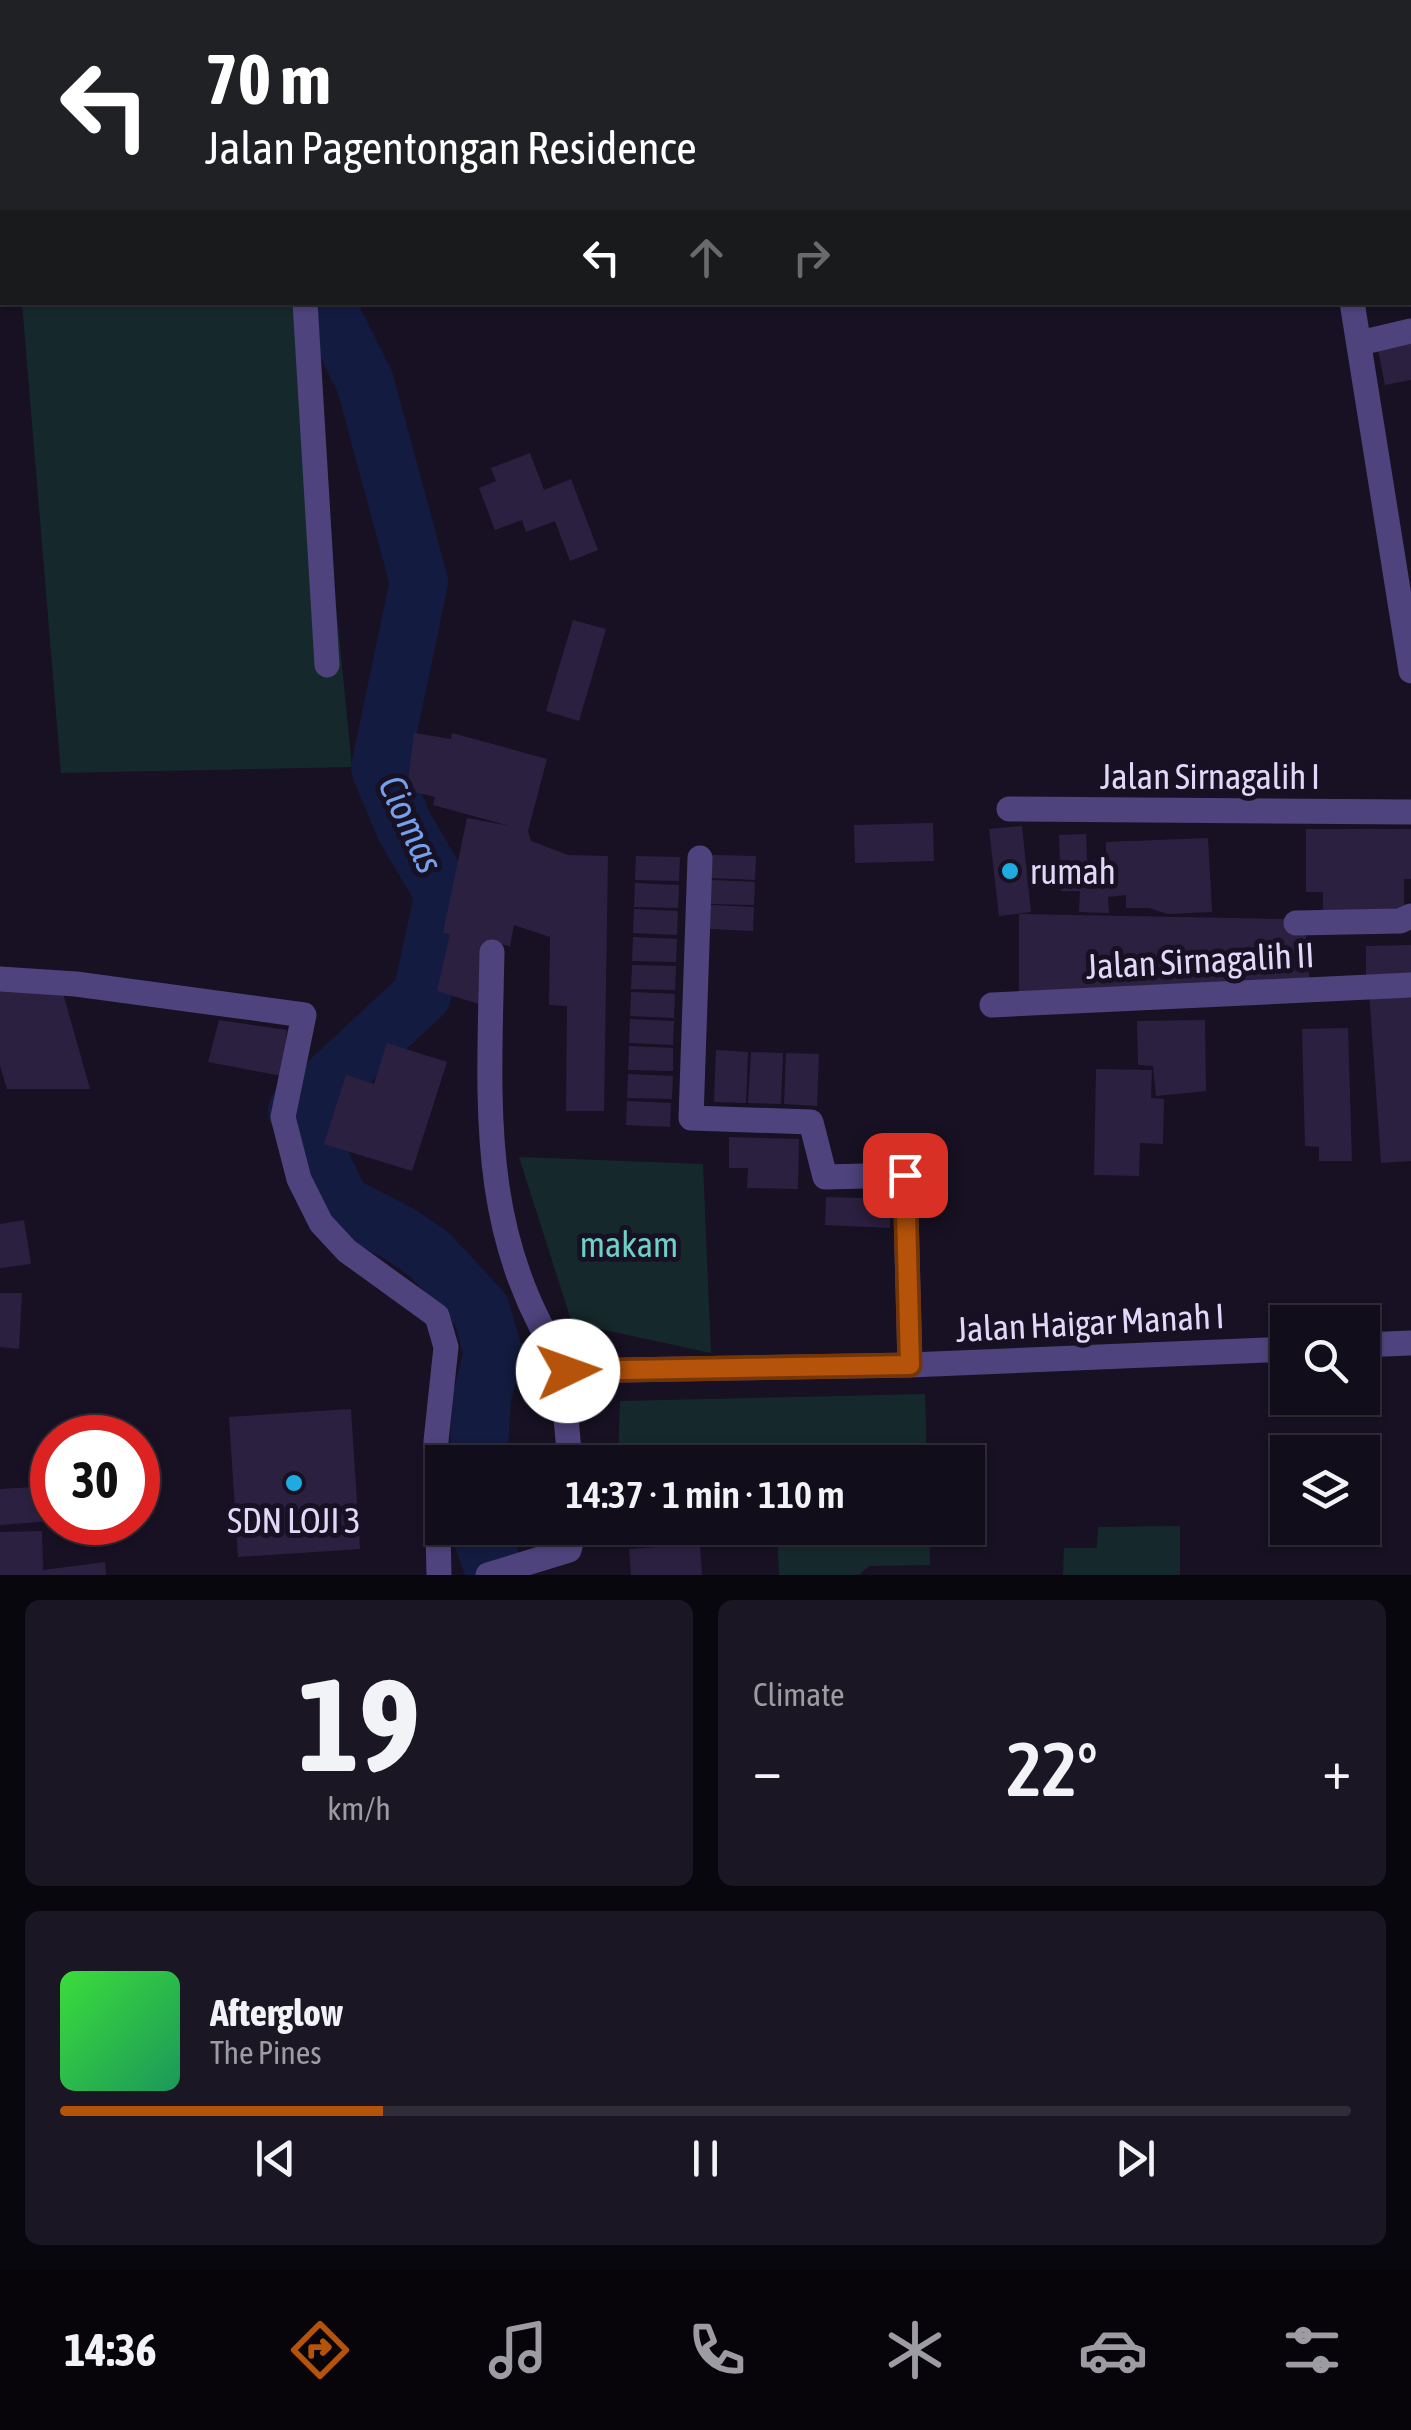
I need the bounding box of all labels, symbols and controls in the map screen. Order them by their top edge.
text: 70 m [205,39,331,119]
icon: left [40,40,170,170]
text: Jalan Pagentongan Residence [205,122,697,174]
icon: left [574,230,629,285]
icon: ahead [679,230,734,285]
icon: right [784,230,839,285]
street label: Jalan Sirnagalih I [1100,756,1320,796]
water label: Ciomas [370,769,452,879]
place label: rumah [1030,851,1116,891]
marker: rumah [999,860,1021,882]
street label: Jalan Sirnagalih II [1085,934,1315,986]
pin [863,1133,948,1218]
icon: arrive [878,1148,933,1203]
park label: makam [580,1224,678,1264]
street label: Jalan Haigar Manah I [955,1295,1225,1349]
map controls [1270,1305,1380,1545]
button: search [1270,1305,1380,1415]
position arrow [516,1319,620,1423]
speed limit sign: 30 [30,1415,160,1545]
button: layers [1270,1435,1380,1545]
marker: SDN LOJI 3 [283,1472,305,1494]
text: 14:37 · 1 min · 110 m [565,1473,845,1516]
place label: SDN LOJI 3 [227,1500,361,1540]
text: 19 [298,1650,420,1799]
text: Climate [753,1676,845,1713]
text: 22° [1006,1726,1098,1812]
text: − [753,1738,782,1801]
text: + [1322,1738,1351,1801]
text: km/h [327,1790,391,1827]
text: Afterglow [210,1991,343,2034]
text: The Pines [210,2034,322,2071]
icon: previous [248,2131,303,2186]
icon: pause [678,2131,733,2186]
icon: next [1108,2131,1163,2186]
icon: directions [285,2315,355,2385]
icon: music [483,2315,553,2385]
icon: phone [682,2315,752,2385]
icon: climate [880,2315,950,2385]
icon: car [1078,2315,1148,2385]
icon: filters [1277,2315,1347,2385]
text: 14:36 [64,2324,157,2376]

